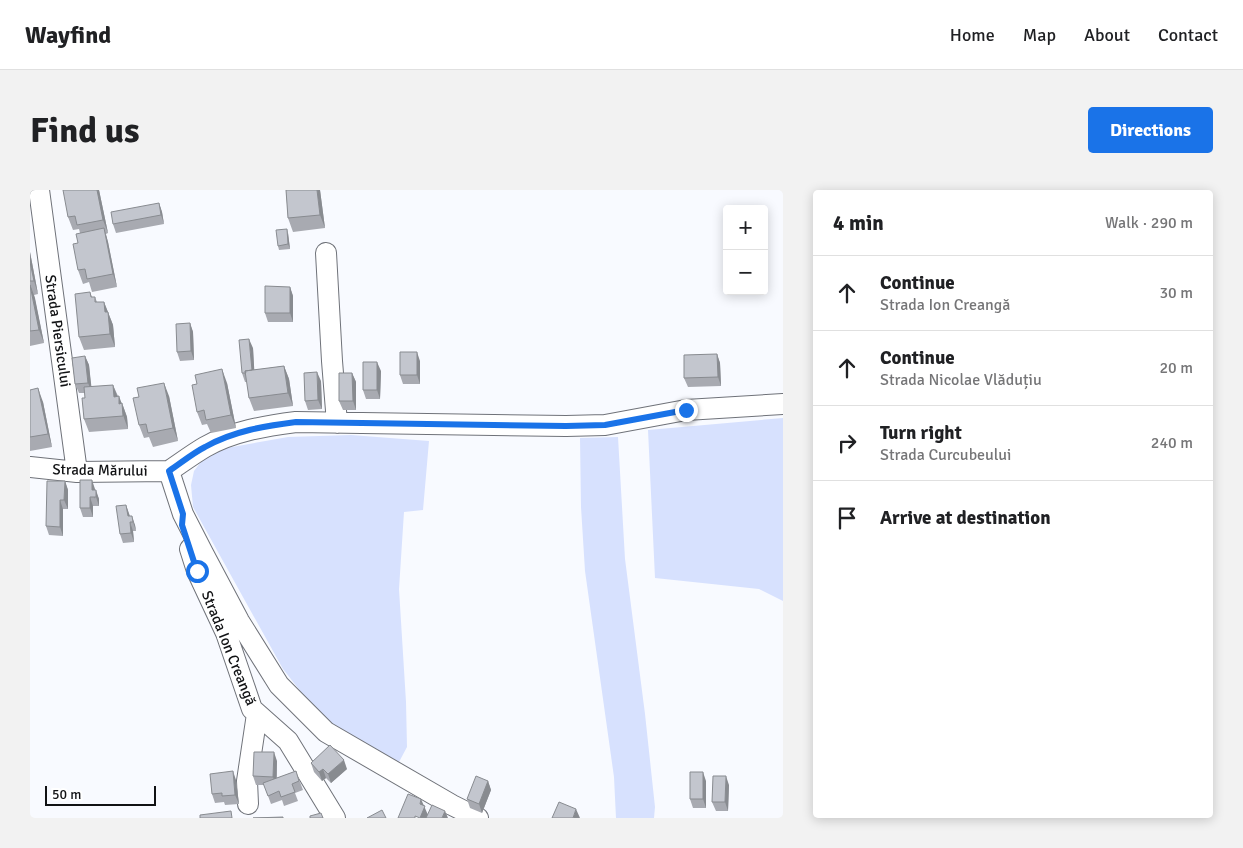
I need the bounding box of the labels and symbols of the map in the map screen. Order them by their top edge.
street label: Strada Piersicului [41,274,75,388]
route end [675,399,698,422]
street label: Strada Mărului [52,460,148,480]
route start [186,560,209,583]
street label: Strada Ion Creangă [198,588,260,708]
scale bar [45,783,156,806]

